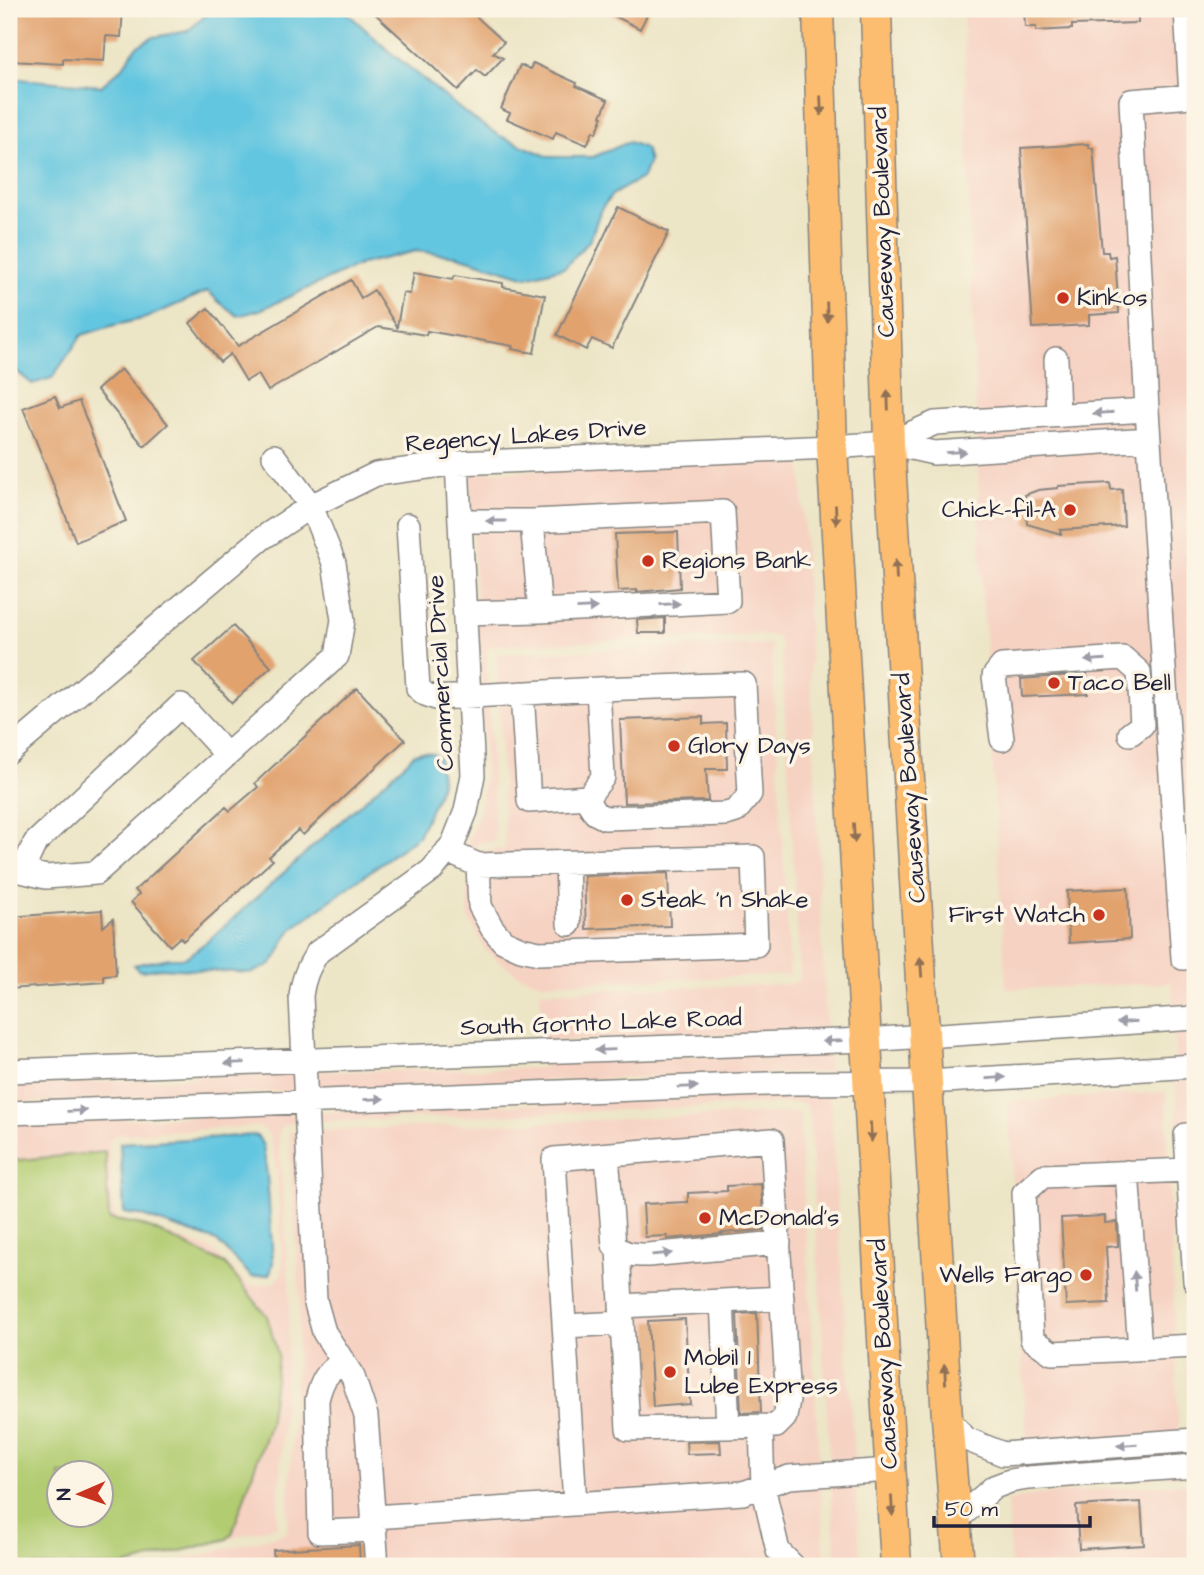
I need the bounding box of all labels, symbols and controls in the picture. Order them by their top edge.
one-way arrow [815,95,826,117]
street label: Causeway Boulevard [862,106,905,338]
place label: Kinkos [1077,281,1147,315]
marker: Kinkos [1055,290,1071,306]
one-way arrow [822,301,833,323]
one-way arrow [882,389,894,411]
one-way arrow [1091,407,1113,418]
street label: Regency Lakes Drive [404,411,648,462]
one-way arrow [945,446,967,457]
place label: Chick-fil-A [942,493,1056,527]
marker: Chick-fil-A [1062,502,1078,518]
one-way arrow [831,504,842,526]
one-way arrow [485,515,507,527]
place label: Regions Bank [662,544,812,579]
marker: Regions Bank [640,553,656,569]
one-way arrow [891,559,902,581]
street label: Commercial Drive [419,574,463,772]
one-way arrow [659,599,681,610]
one-way arrow [576,603,598,614]
one-way arrow [1084,655,1106,666]
place label: Taco Bell [1068,666,1171,700]
street label: Causeway Boulevard [885,672,936,904]
marker: Taco Bell [1046,675,1062,691]
place label: Glory Days [688,729,811,764]
marker: Glory Days [666,738,682,754]
one-way arrow [848,823,859,845]
place label: Steak 'n Shake [641,883,808,917]
marker: Steak 'n Shake [619,892,635,908]
place label: First Watch [949,898,1085,932]
marker: First Watch [1091,907,1107,923]
one-way arrow [915,956,926,978]
street label: South Gornto Lake Road [460,1001,742,1045]
one-way arrow [1116,1017,1138,1028]
one-way arrow [821,1036,843,1047]
one-way arrow [594,1044,616,1055]
one-way arrow [224,1058,246,1069]
one-way arrow [985,1072,1007,1083]
one-way arrow [677,1081,699,1092]
one-way arrow [363,1094,385,1105]
one-way arrow [66,1105,88,1116]
one-way arrow [866,1122,877,1144]
place label: McDonald's [719,1201,839,1235]
marker: McDonald's [697,1210,713,1226]
street label: Causeway Boulevard [861,1238,908,1470]
one-way arrow [651,1248,673,1259]
place label: Wells Fargo [939,1258,1073,1293]
marker: Wells Fargo [1078,1267,1094,1283]
one-way arrow [1129,1270,1140,1292]
place label: Mobil 1 Lube Express [684,1341,838,1403]
one-way arrow [939,1363,950,1385]
marker: Mobil 1 Lube Express [662,1364,678,1380]
one-way arrow [1116,1440,1138,1451]
north arrow [46,1460,116,1530]
scale bar [934,1484,1090,1528]
text: N [51,1488,78,1501]
text: 50 m [945,1495,999,1524]
one-way arrow [887,1496,898,1518]

